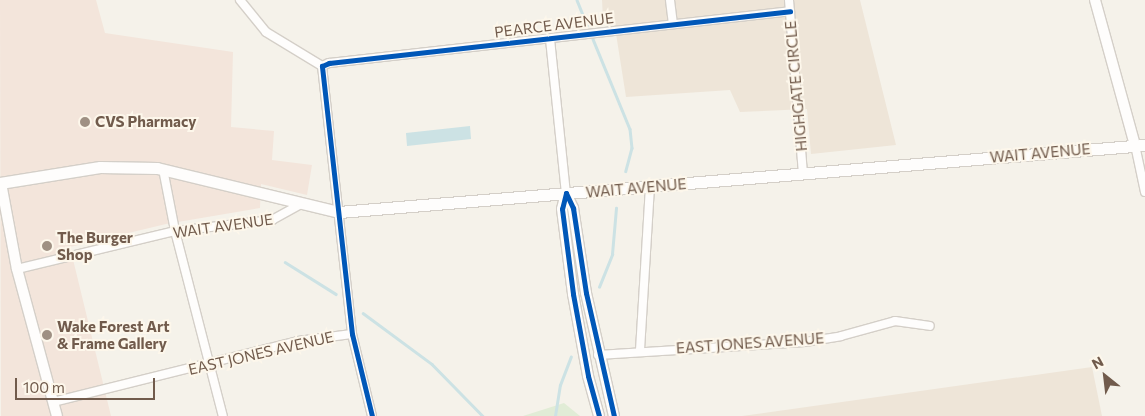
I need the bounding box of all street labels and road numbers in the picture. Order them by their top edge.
street label: PEARCE AVENUE [493,9,615,41]
street label: HIGHGATE CIRCLE [781,20,811,152]
street label: WAIT AVENUE [989,140,1091,166]
street label: WAIT AVENUE [585,175,687,201]
street label: WAIT AVENUE [172,210,274,242]
street label: EAST JONES AVENUE [187,328,335,378]
street label: EAST JONES AVENUE [675,329,825,357]

